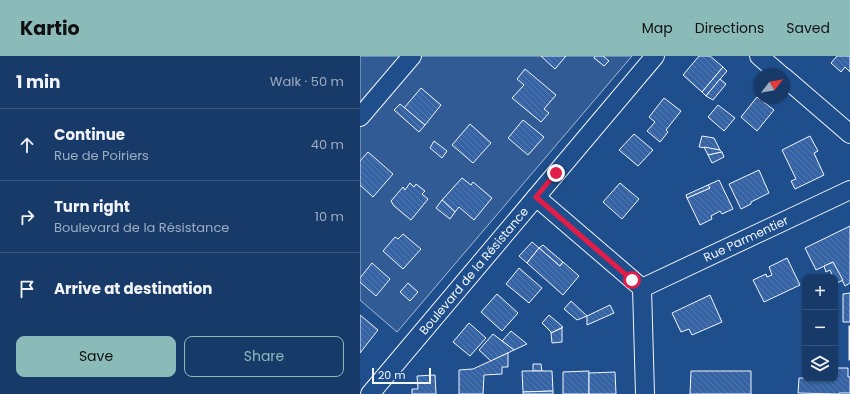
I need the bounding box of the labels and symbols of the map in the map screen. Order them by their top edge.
north arrow [754,68,790,104]
route end [547,164,565,182]
street label: Boulevard de la Résistance [415,203,532,338]
street label: Rue Parmentier [701,211,791,266]
route start [623,271,641,289]
scale bar [372,366,431,385]

